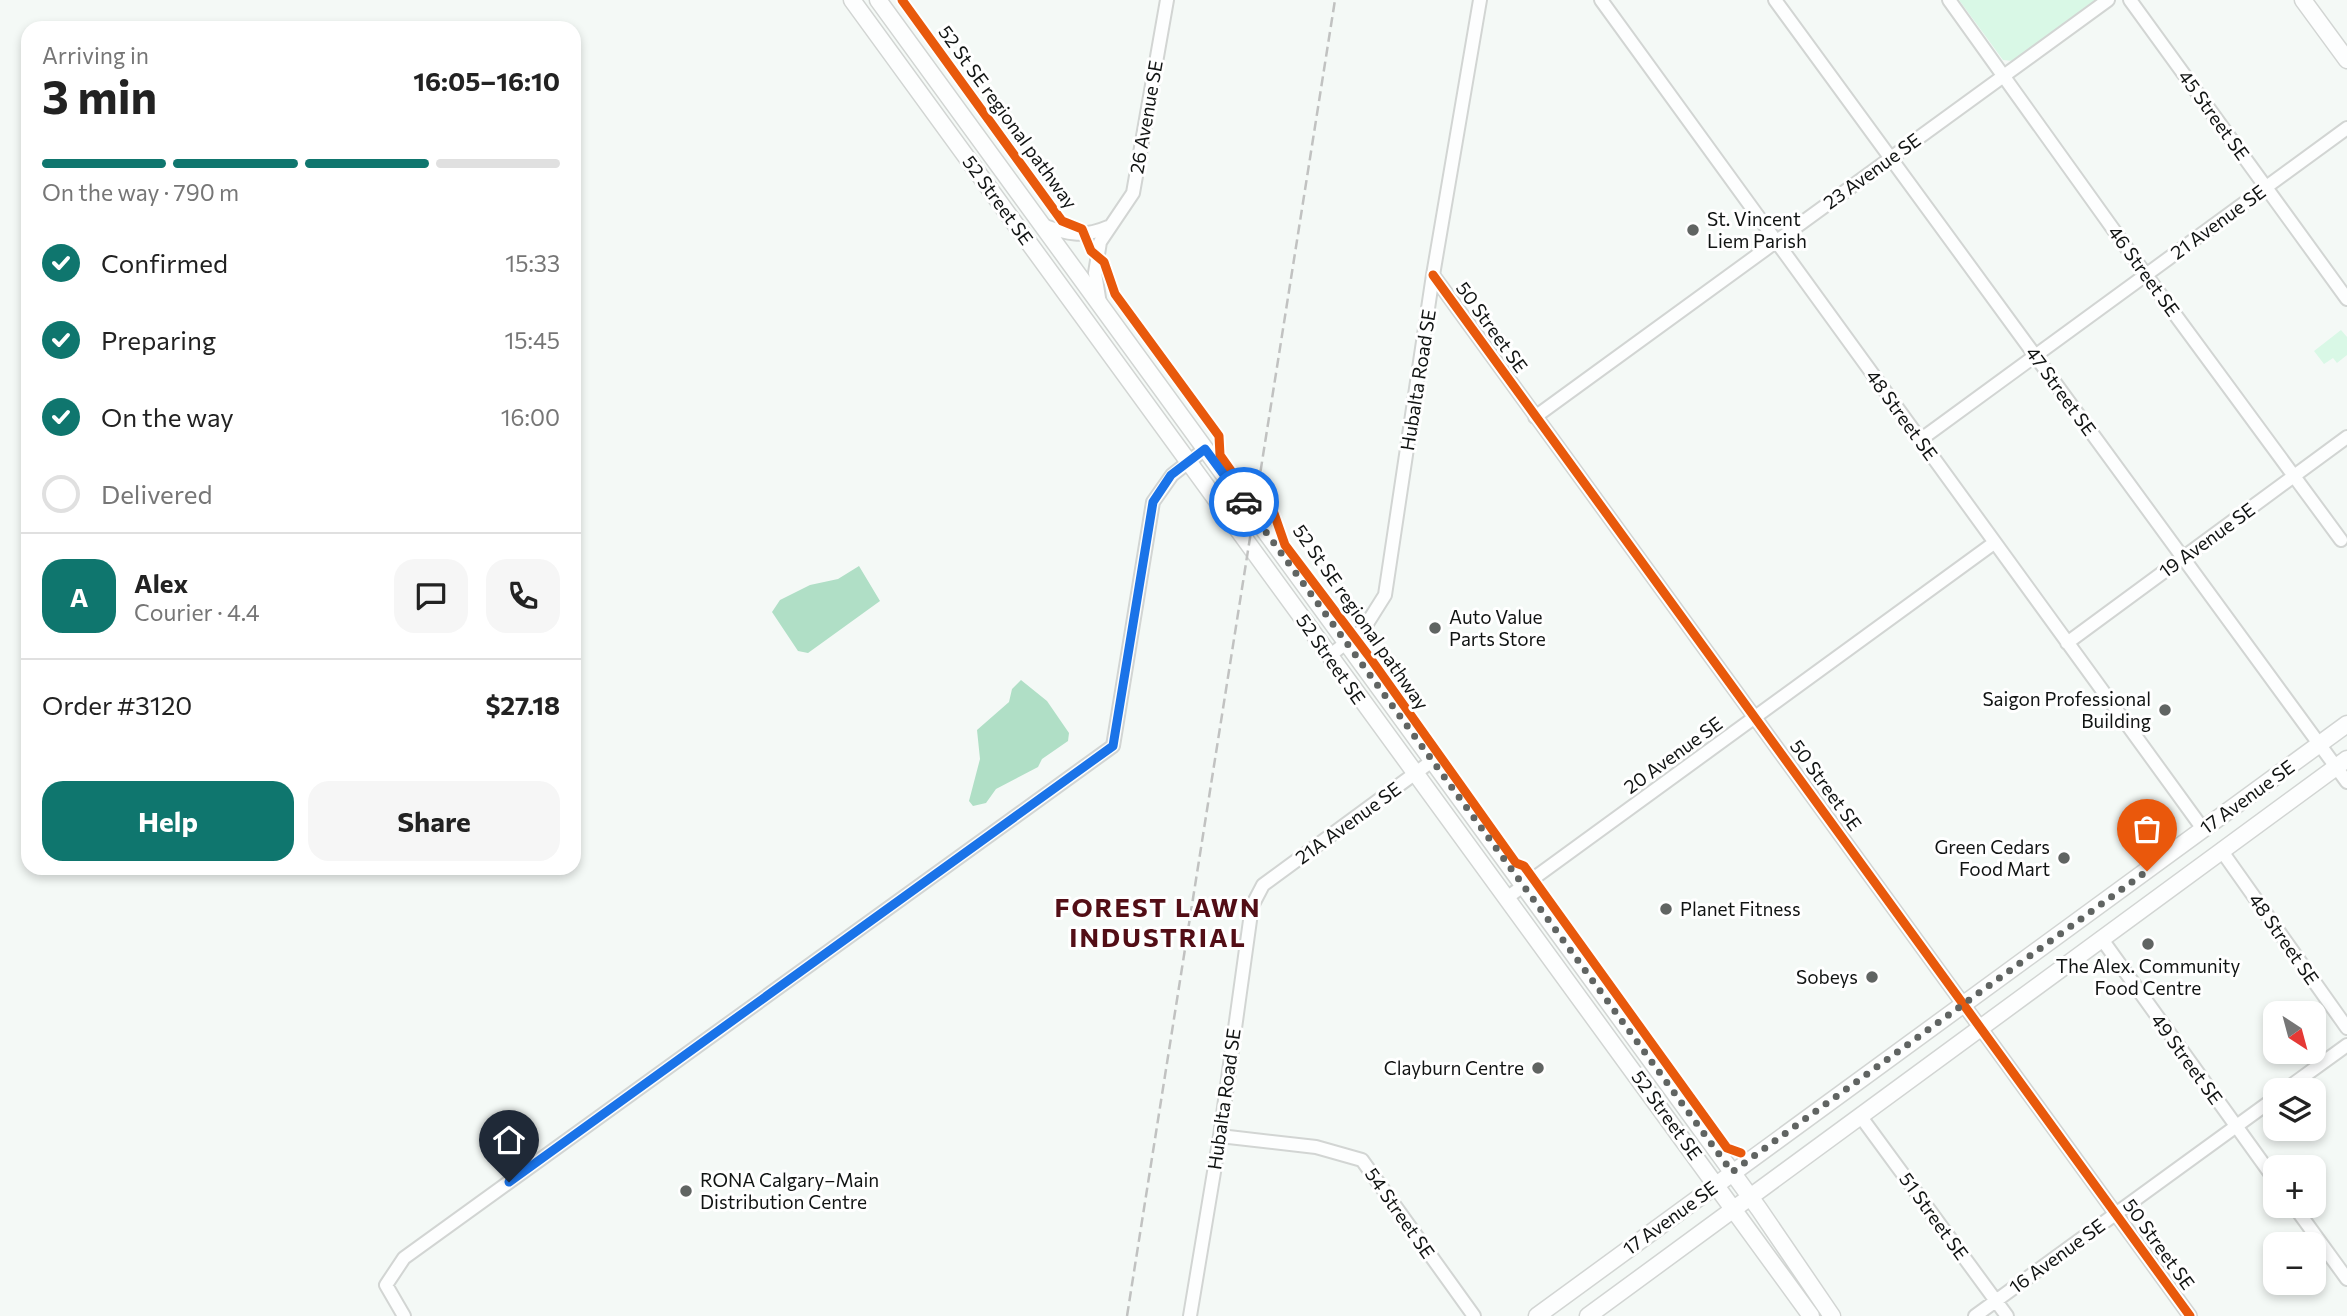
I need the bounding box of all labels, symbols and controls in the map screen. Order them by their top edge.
street label: 52 St SE regional pathway [934,21,1083,213]
text: Arriving in [42,41,149,69]
street label: 26 Avenue SE [1124,58,1167,176]
text: 16:05–16:10 [413,65,560,96]
street label: 45 Street SE [2174,65,2255,164]
text: 3 min [42,67,157,123]
street label: 23 Avenue SE [1819,128,1925,214]
street label: 52 Street SE [958,151,1039,249]
text: On the way · 790 m [42,178,239,206]
street label: 21 Avenue SE [2166,179,2270,264]
place label: St. Vincent Liem Parish [1707,207,1807,252]
street label: 46 Street SE [2104,221,2185,320]
marker: St. Vincent Liem Parish [1685,222,1701,238]
icon: check [42,244,80,282]
text: Confirmed [101,247,228,278]
text: 15:33 [505,249,560,277]
street label: 50 Street SE [1452,277,1533,377]
street label: Hubalta Road SE [1395,308,1440,452]
icon: check [42,321,80,359]
text: Preparing [101,324,216,355]
text: 15:45 [505,326,560,354]
street label: 47 Street SE [2021,342,2101,440]
street label: 48 Street SE [1862,365,1943,464]
icon: check [42,398,80,436]
text: On the way [101,401,234,432]
text: 16:00 [501,403,560,431]
courier [1209,467,1279,537]
text: Delivered [101,478,212,509]
icon: car [1225,483,1263,521]
street label: 19 Avenue SE [2154,497,2259,582]
street label: 52 St SE regional pathway [1289,520,1434,714]
button: chat [394,559,468,633]
button: phone [486,559,560,633]
text: Alex [134,567,188,598]
text: A [70,581,88,612]
text: Courier · 4.4 [134,598,260,626]
place label: Auto Value Parts Store [1449,605,1546,650]
street label: 52 Street SE [1292,609,1371,708]
marker: Auto Value Parts Store [1427,620,1443,636]
place label: Saigon Professional Building [1982,687,2151,732]
text: Order #3120 [42,689,192,720]
text: $27.18 [485,689,560,720]
marker: Saigon Professional Building [2157,702,2173,718]
street label: 20 Avenue SE [1619,711,1726,798]
street label: 50 Street SE [1786,735,1867,835]
street label: 17 Avenue SE [2195,755,2298,839]
street label: 21A Avenue SE [1290,777,1405,869]
button: Help [42,781,294,861]
button: Share [308,781,560,861]
pin [2117,799,2177,871]
icon: bag [2128,810,2166,848]
place label: Green Cedars Food Mart [1934,835,2050,880]
marker: Green Cedars Food Mart [2056,850,2072,866]
street label: 48 Street SE [2244,889,2324,989]
district label: FOREST LAWN INDUSTRIAL [1054,891,1262,952]
place label: Planet Fitness [1680,897,1801,920]
marker: Planet Fitness [1658,901,1674,917]
marker: The Alex. Community Food Centre [2140,936,2156,952]
place label: The Alex. Community Food Centre [2056,954,2240,999]
place label: Sobeys [1796,965,1858,988]
marker: Sobeys [1864,969,1880,985]
north arrow [2263,1001,2326,1064]
map controls [2263,1001,2326,1295]
street label: 49 Street SE [2147,1009,2228,1108]
street label: Hubalta Road SE [1202,1027,1245,1171]
place label: Clayburn Centre [1384,1056,1524,1079]
marker: Clayburn Centre [1530,1060,1546,1076]
street label: 52 Street SE [1627,1066,1708,1164]
button: layers [2263,1078,2326,1141]
pin [479,1110,539,1182]
icon: home [490,1121,528,1159]
button: + [2263,1155,2326,1218]
street label: 54 Street SE [1361,1163,1440,1263]
place label: RONA Calgary–Main Distribution Centre [700,1168,879,1213]
street label: 51 Street SE [1895,1168,1974,1264]
street label: 17 Avenue SE [1618,1176,1721,1260]
marker: RONA Calgary–Main Distribution Centre [678,1183,694,1199]
street label: 50 Street SE [2119,1194,2200,1294]
street label: 16 Avenue SE [2004,1213,2109,1298]
button: − [2263,1232,2326,1295]

